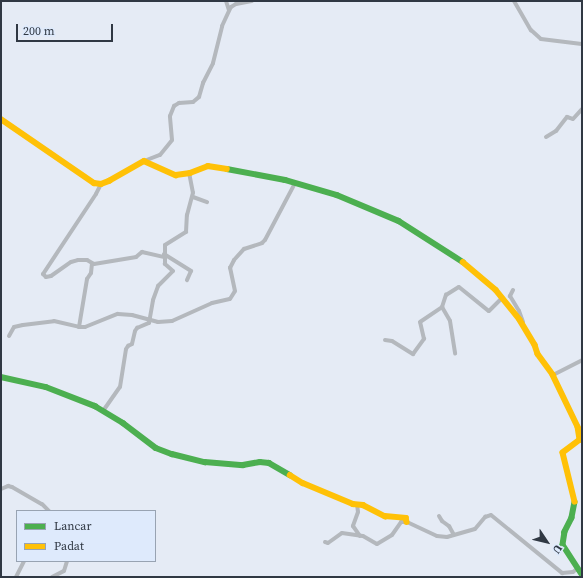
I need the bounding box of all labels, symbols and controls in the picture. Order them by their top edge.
scale bar [18,16,115,42]
text: 200 m [23,23,55,39]
legend [16,510,156,562]
text: Lancar [54,518,91,534]
north arrow [527,522,567,562]
text: Padat [54,538,84,554]
text: U [549,542,566,557]

